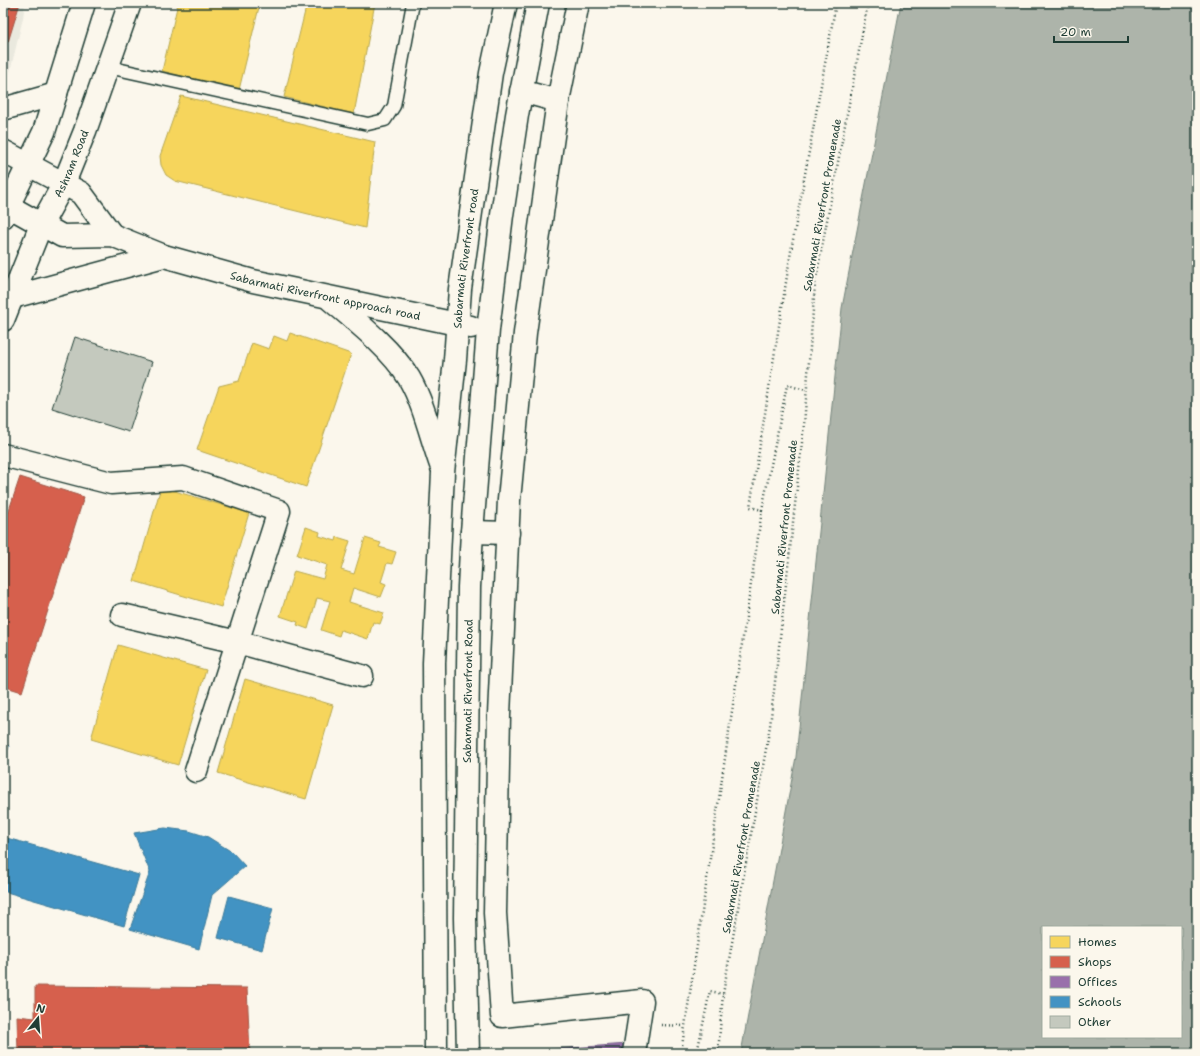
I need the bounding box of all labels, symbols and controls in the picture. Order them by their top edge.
scale bar [1054,18,1128,44]
text: 20 m [1060,24,1091,40]
street label: Sabarmati Riverfront Promenade [800,117,845,293]
street label: Ashram Road [51,128,93,200]
street label: Sabarmati Riverfront road [450,188,482,329]
street label: Sabarmati Riverfront approach road [228,268,422,324]
street label: Sabarmati Riverfront Promenade [768,439,801,615]
street label: Sabarmati Riverfront Road [460,619,477,763]
street label: Sabarmati Riverfront Promenade [719,759,764,935]
legend [1042,926,1182,1038]
text: Homes [1078,934,1117,950]
text: Shops [1078,954,1112,970]
text: Offices [1078,974,1118,990]
text: Schools [1078,994,1122,1010]
north arrow [18,998,58,1038]
text: N [34,1000,47,1017]
text: Other [1078,1014,1112,1030]

